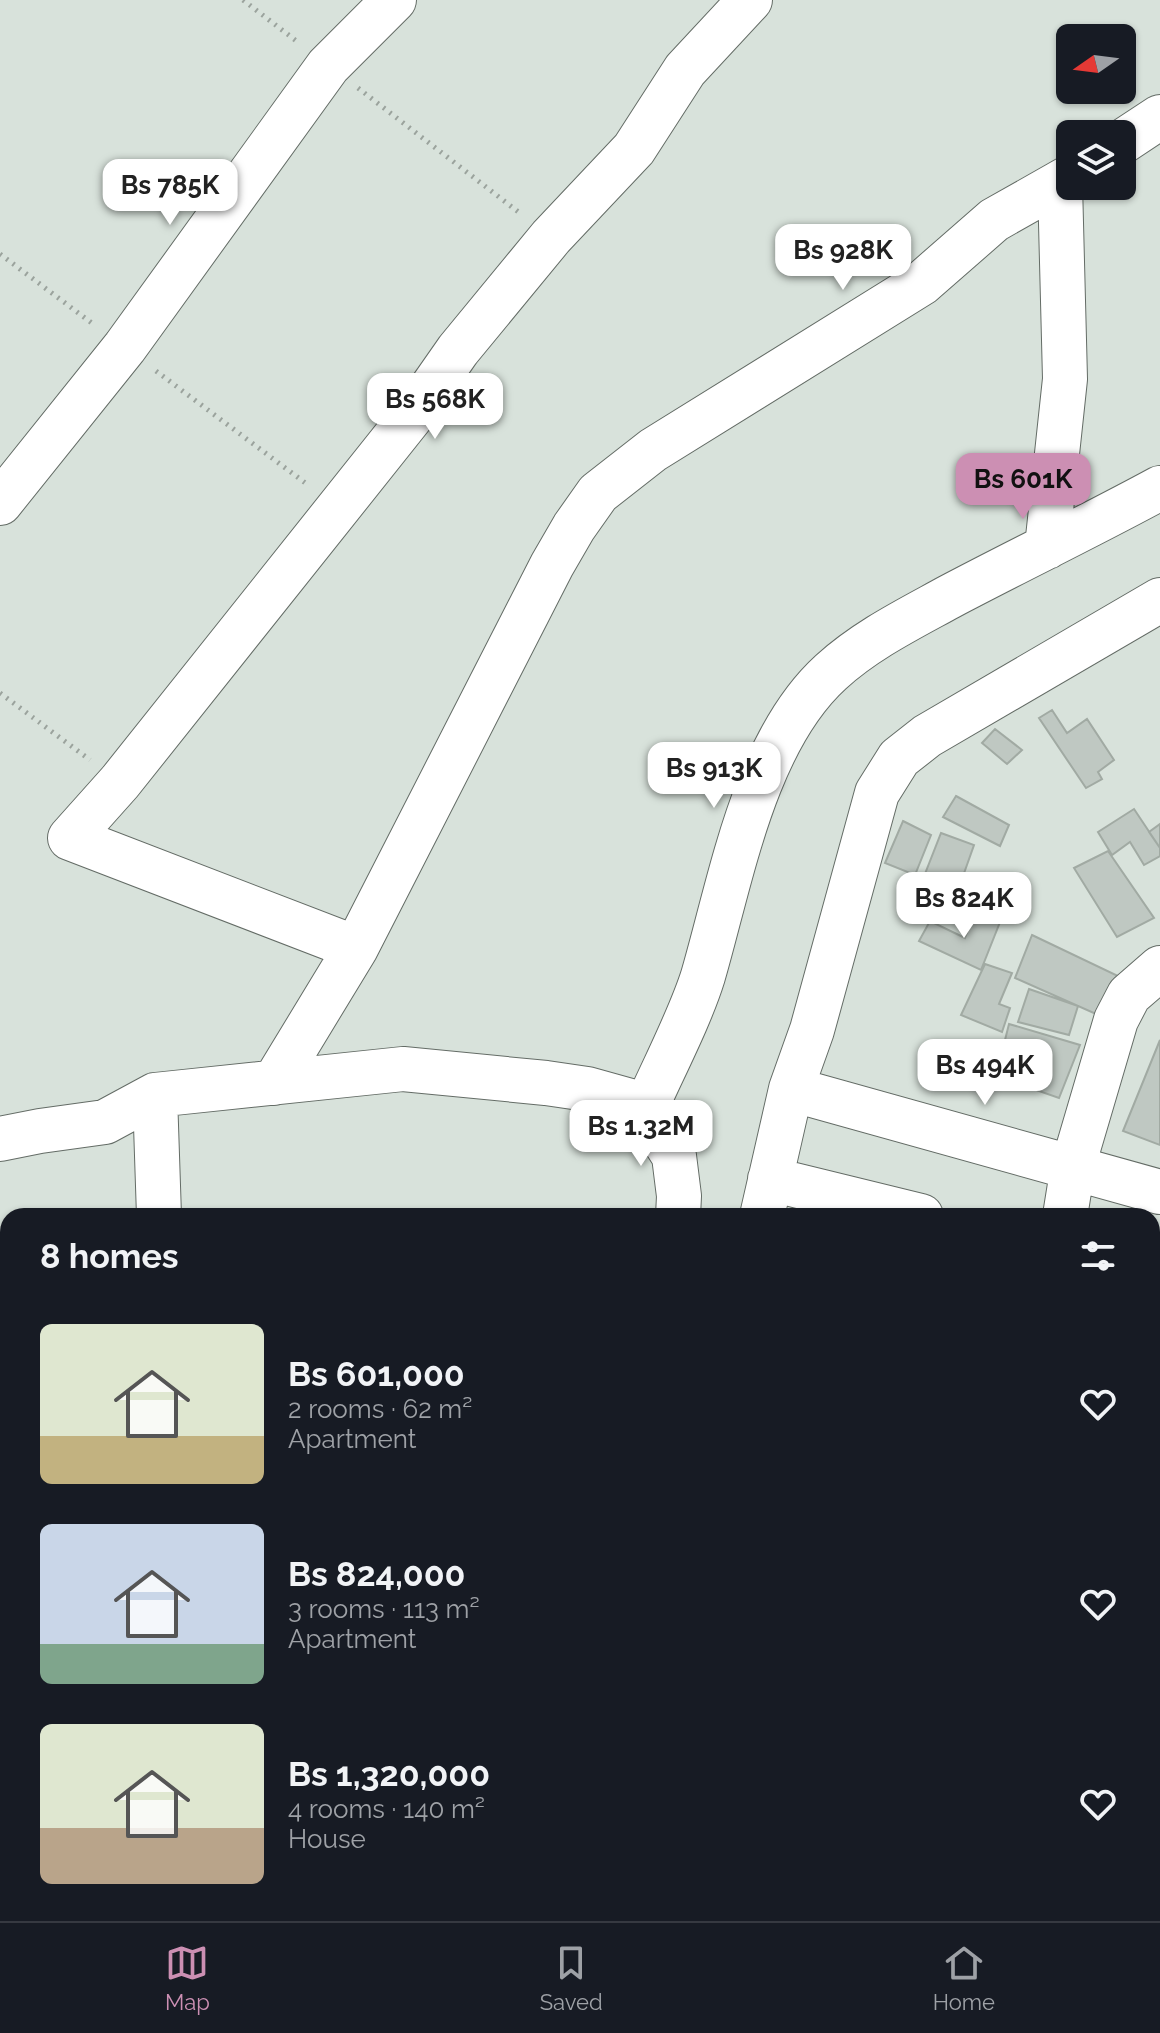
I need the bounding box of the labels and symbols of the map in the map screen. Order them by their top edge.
north arrow [1056,24,1136,104]
pin: Bs 785K [96,159,244,227]
pin: Bs 928K [769,224,917,292]
pin: Bs 568K [361,373,509,441]
pin: Bs 601K [949,453,1097,521]
pin: Bs 913K [640,742,788,810]
pin: Bs 824K [890,872,1038,940]
pin: Bs 494K [911,1039,1059,1107]
pin: Bs 1.32M [558,1100,724,1168]

